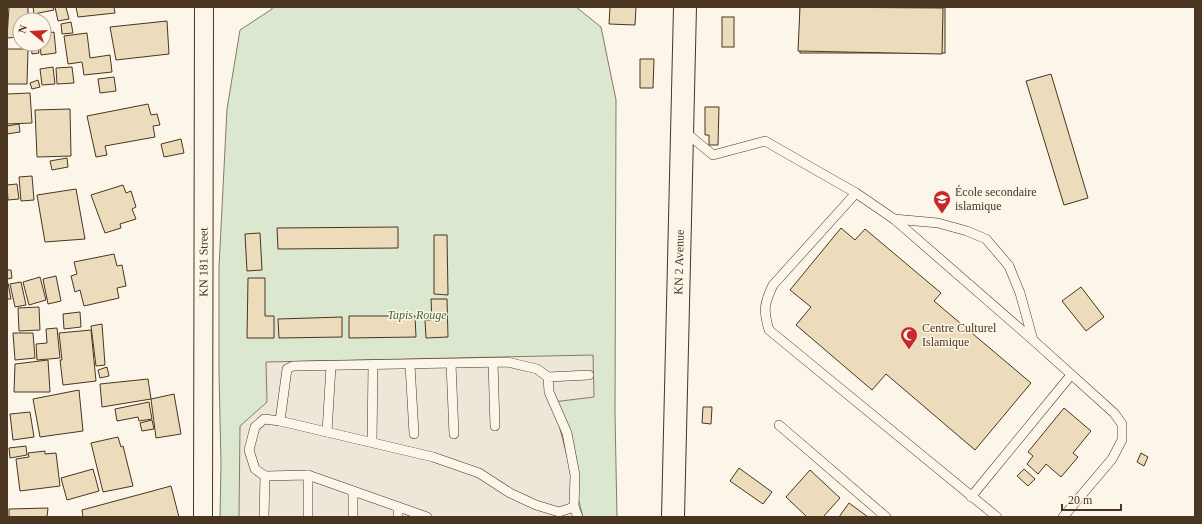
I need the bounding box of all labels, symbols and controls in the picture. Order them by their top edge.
north arrow [12,12,52,52]
text: N [16,23,29,35]
place label: École secondaire islamique [955,185,1037,213]
school or university icon: École secondaire islamique [932,189,952,214]
street label: KN 181 Street [196,227,211,297]
street label: KN 2 Avenue [671,229,687,295]
park label: Tapis Rouge [387,308,447,322]
place label: Centre Culturel Islamique [922,321,997,349]
mosque icon: Centre Culturel Islamique [899,325,919,350]
scale bar [1062,486,1121,512]
text: 20 m [1068,493,1093,507]

